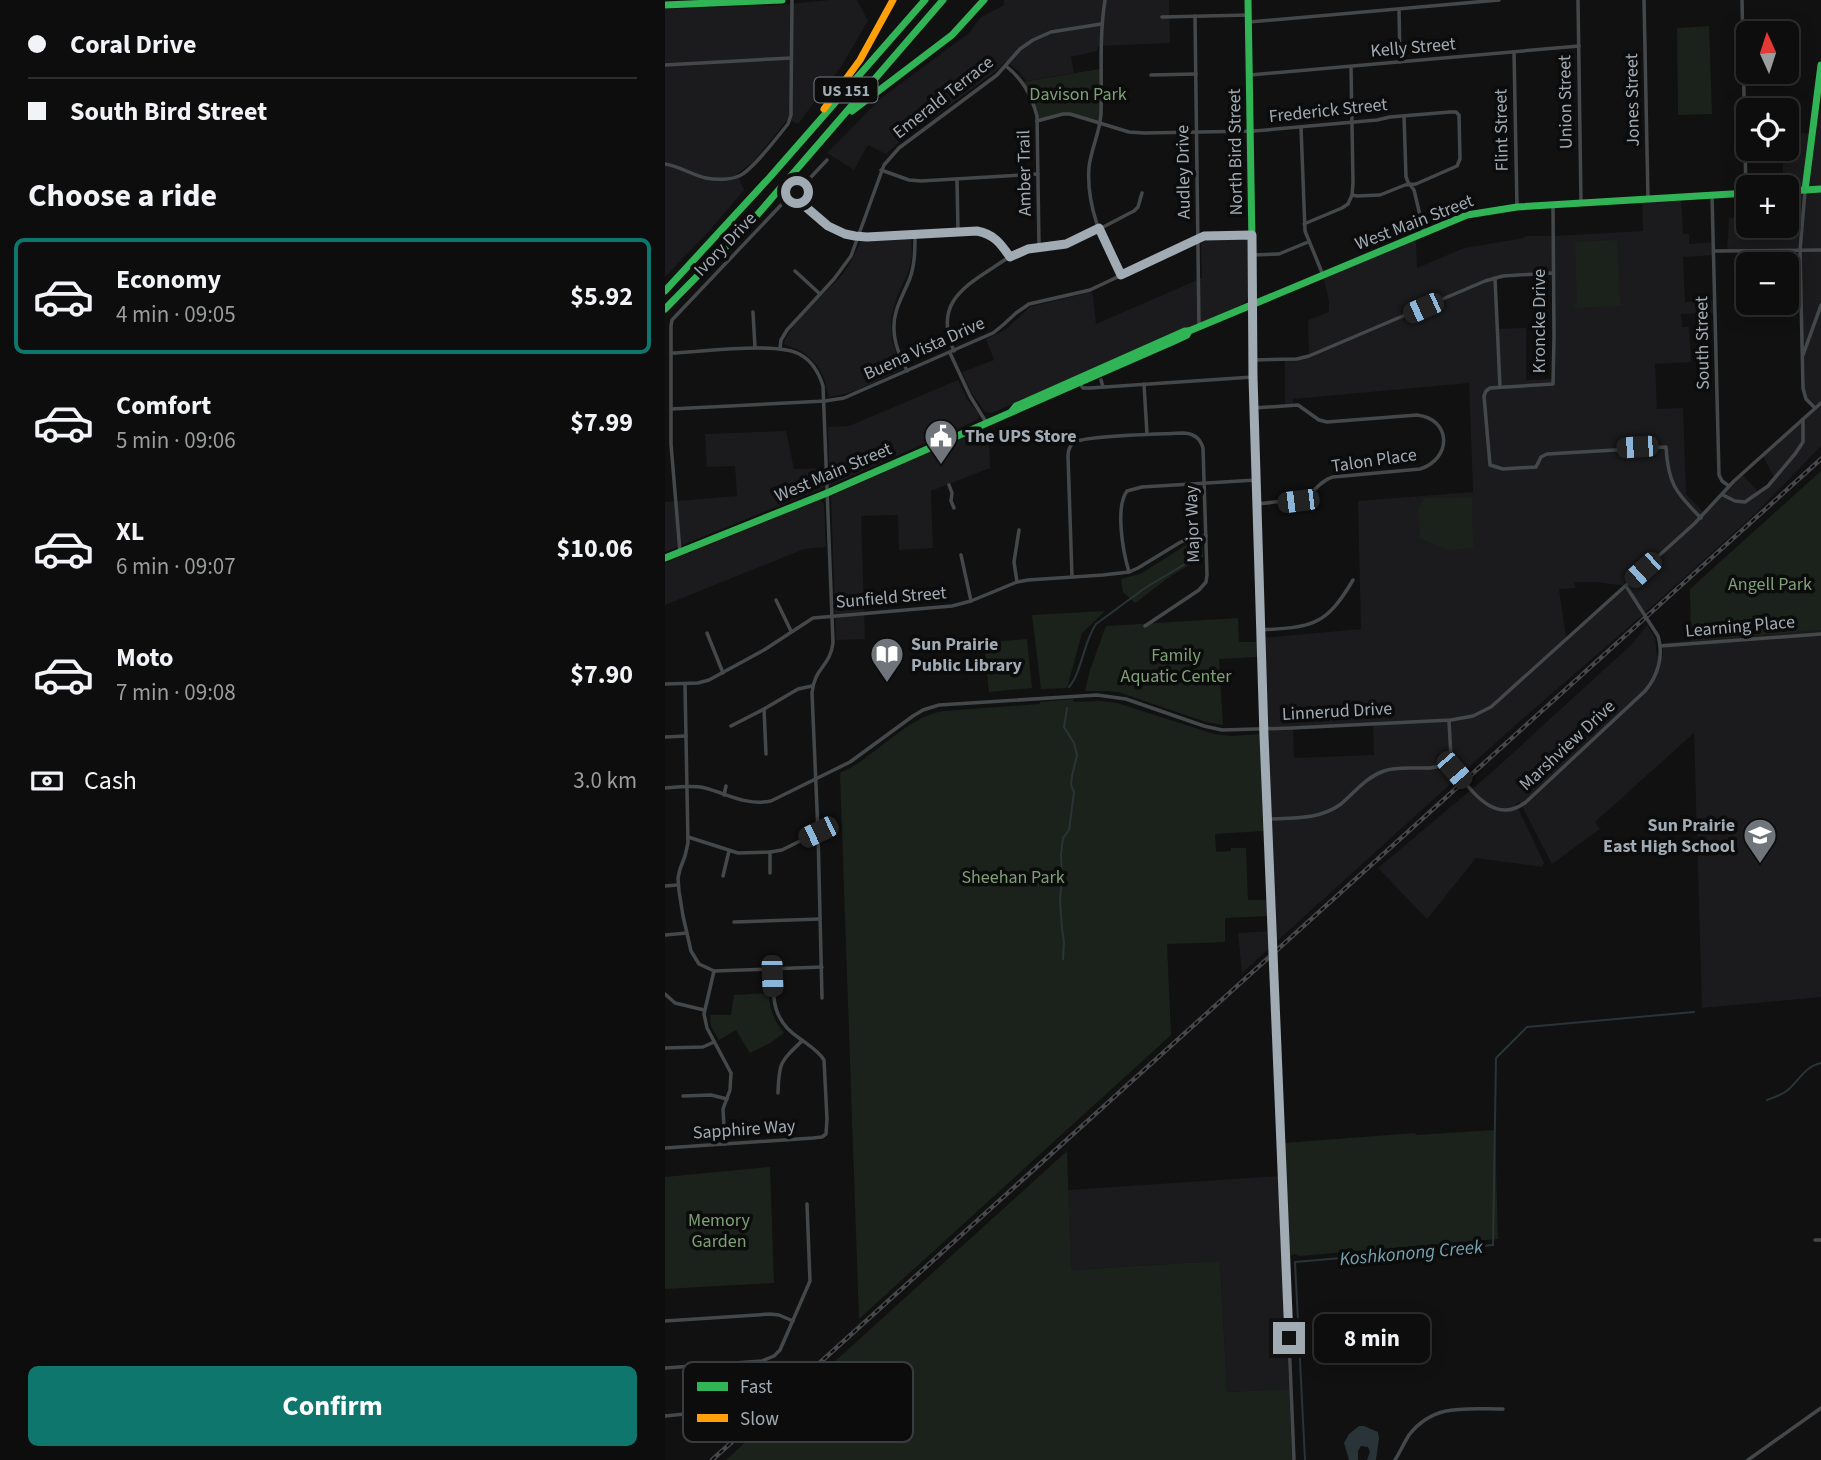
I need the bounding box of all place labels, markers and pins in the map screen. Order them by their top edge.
public building icon: The UPS Store [922,417,960,466]
place label: The UPS Store [965,424,1077,449]
place label: Sun Prairie Public Library [911,632,1022,678]
library icon: Sun Prairie Public Library [868,635,906,684]
place label: Sun Prairie East High School [1603,813,1735,859]
school or university icon: Sun Prairie East High School [1741,816,1779,865]

